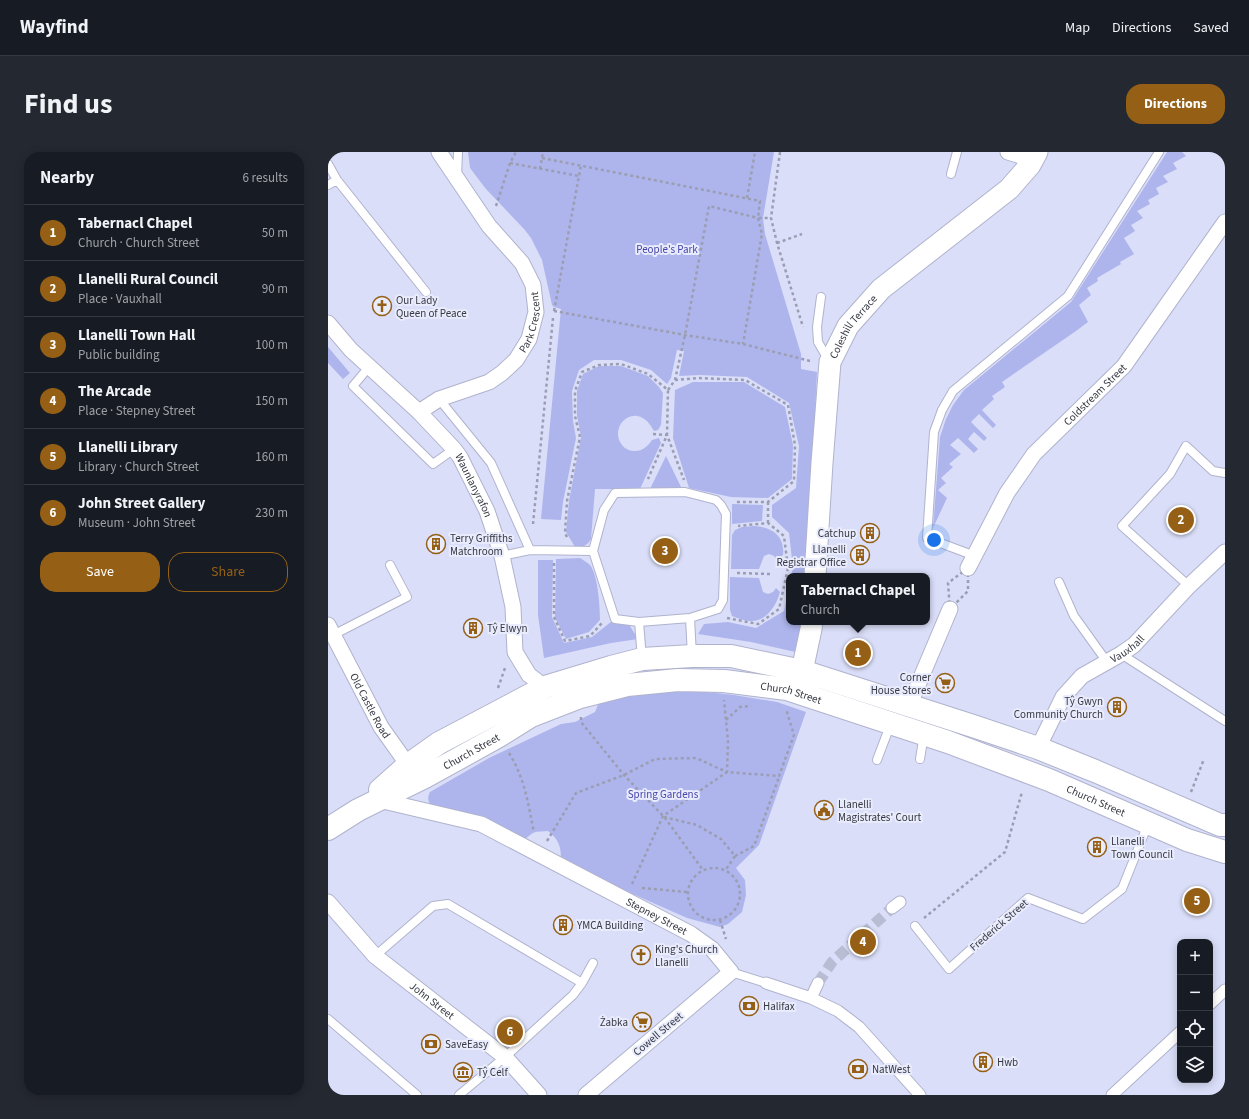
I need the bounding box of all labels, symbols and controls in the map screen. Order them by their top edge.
text: Wayfind [20,14,89,41]
text: Map [1065,18,1090,38]
text: Directions [1112,18,1171,38]
text: Saved [1193,18,1229,38]
text: Find us [24,84,112,124]
button: Directions [1126,84,1225,124]
text: Nearby [40,166,94,190]
text: 6 results [243,169,288,187]
text: Tabernacl Chapel [78,213,192,234]
text: 1 [50,224,56,242]
text: 50 m [262,224,288,242]
text: Church · Church Street [78,234,200,252]
park label: People's Park [636,242,698,257]
text: Llanelli Rural Council [78,269,218,290]
text: 2 [50,280,56,298]
text: 90 m [262,280,288,298]
text: Place · Vauxhall [78,290,162,308]
street label: Park Crescent [515,291,543,355]
street label: Coleshill Terrace [825,291,881,361]
place label: Our Lady Queen of Peace [396,293,467,321]
church icon: Our Lady Queen of Peace [371,295,393,317]
text: Llanelli Town Hall [78,325,195,346]
text: 3 [50,336,56,354]
text: 100 m [255,336,288,354]
text: Public building [78,346,160,364]
street label: Coldstream Street [1060,360,1130,429]
text: The Arcade [78,381,151,402]
text: 4 [50,392,56,410]
text: 150 m [255,392,288,410]
text: Place · Stepney Street [78,402,195,420]
text: Llanelli Library [78,437,178,458]
text: 5 [50,448,56,466]
text: 160 m [255,448,288,466]
street label: Waunlanyrafon [452,451,496,519]
text: Library · Church Street [78,458,199,476]
text: John Street Gallery [78,493,205,514]
text: 6 [50,504,56,522]
text: 230 m [255,504,288,522]
pin: 2 [1168,505,1194,535]
text: Museum · John Street [78,514,195,532]
building icon: Catchup [859,522,881,544]
place label: Catchup [818,526,856,541]
your location [924,530,944,550]
place label: Terry Griffiths Matchroom [450,531,513,559]
building icon: Terry Griffiths Matchroom [425,533,447,555]
pin: 3 [652,536,678,566]
place label: Llanelli Registrar Office [776,542,847,570]
building icon: Llanelli Registrar Office [849,544,871,566]
button: Save [40,552,160,592]
button: Share [168,552,288,592]
popup [786,573,930,625]
text: Tabernacl Chapel [801,580,915,601]
text: Church [801,601,840,619]
building icon: Tŷ Elwyn [462,617,484,639]
place label: Tŷ Elwyn [487,621,528,636]
street label: Vauxhall [1107,631,1148,666]
pin: 1 [845,638,871,668]
street label: Old Castle Road [347,670,394,741]
place label: Corner House Stores [871,670,931,698]
supermarket icon: Corner House Stores [934,672,956,694]
street label: Church Street [760,678,824,707]
place label: Tŷ Gwyn Community Church [1014,694,1103,722]
building icon: Tŷ Gwyn Community Church [1106,696,1128,718]
street label: Church Street [440,729,503,773]
street label: Church Street [1064,781,1128,820]
park label: Spring Gardens [628,787,699,802]
place label: Llanelli Magistrates' Court [838,797,921,825]
public building icon: Llanelli Magistrates' Court [813,799,835,821]
place label: Llanelli Town Council [1111,834,1173,862]
building icon: Llanelli Town Council [1086,836,1108,858]
pin: 5 [1184,886,1210,916]
street label: Stepney Street [623,894,690,938]
street label: Frederick Street [967,895,1032,955]
building icon: YMCA Building [552,914,574,936]
place label: YMCA Building [576,918,643,933]
pin: 4 [850,927,876,957]
map controls [1177,939,1213,1083]
button: + [1177,939,1213,975]
place label: King's Church Llanelli [655,942,718,970]
church icon: King's Church Llanelli [630,944,652,966]
button: − [1177,975,1213,1011]
street label: John Street [407,978,458,1023]
bank icon: Halifax [738,995,760,1017]
place label: Halifax [763,999,795,1014]
street label: Cowell Street [630,1009,686,1059]
supermarket icon: Żabka [631,1011,653,1033]
button: locate [1177,1011,1213,1047]
place label: Żabka [600,1015,628,1030]
pin: 6 [497,1017,523,1047]
bank icon: SaveEasy [420,1033,442,1055]
place label: SaveEasy [445,1037,488,1052]
button: layers [1177,1047,1213,1083]
building icon: Hwb [972,1051,994,1073]
place label: Hwb [997,1055,1018,1070]
bank icon: NatWest [847,1058,869,1080]
museum icon: Tŷ Celf [452,1061,474,1083]
place label: NatWest [872,1062,911,1077]
place label: Tŷ Celf [477,1065,508,1080]

